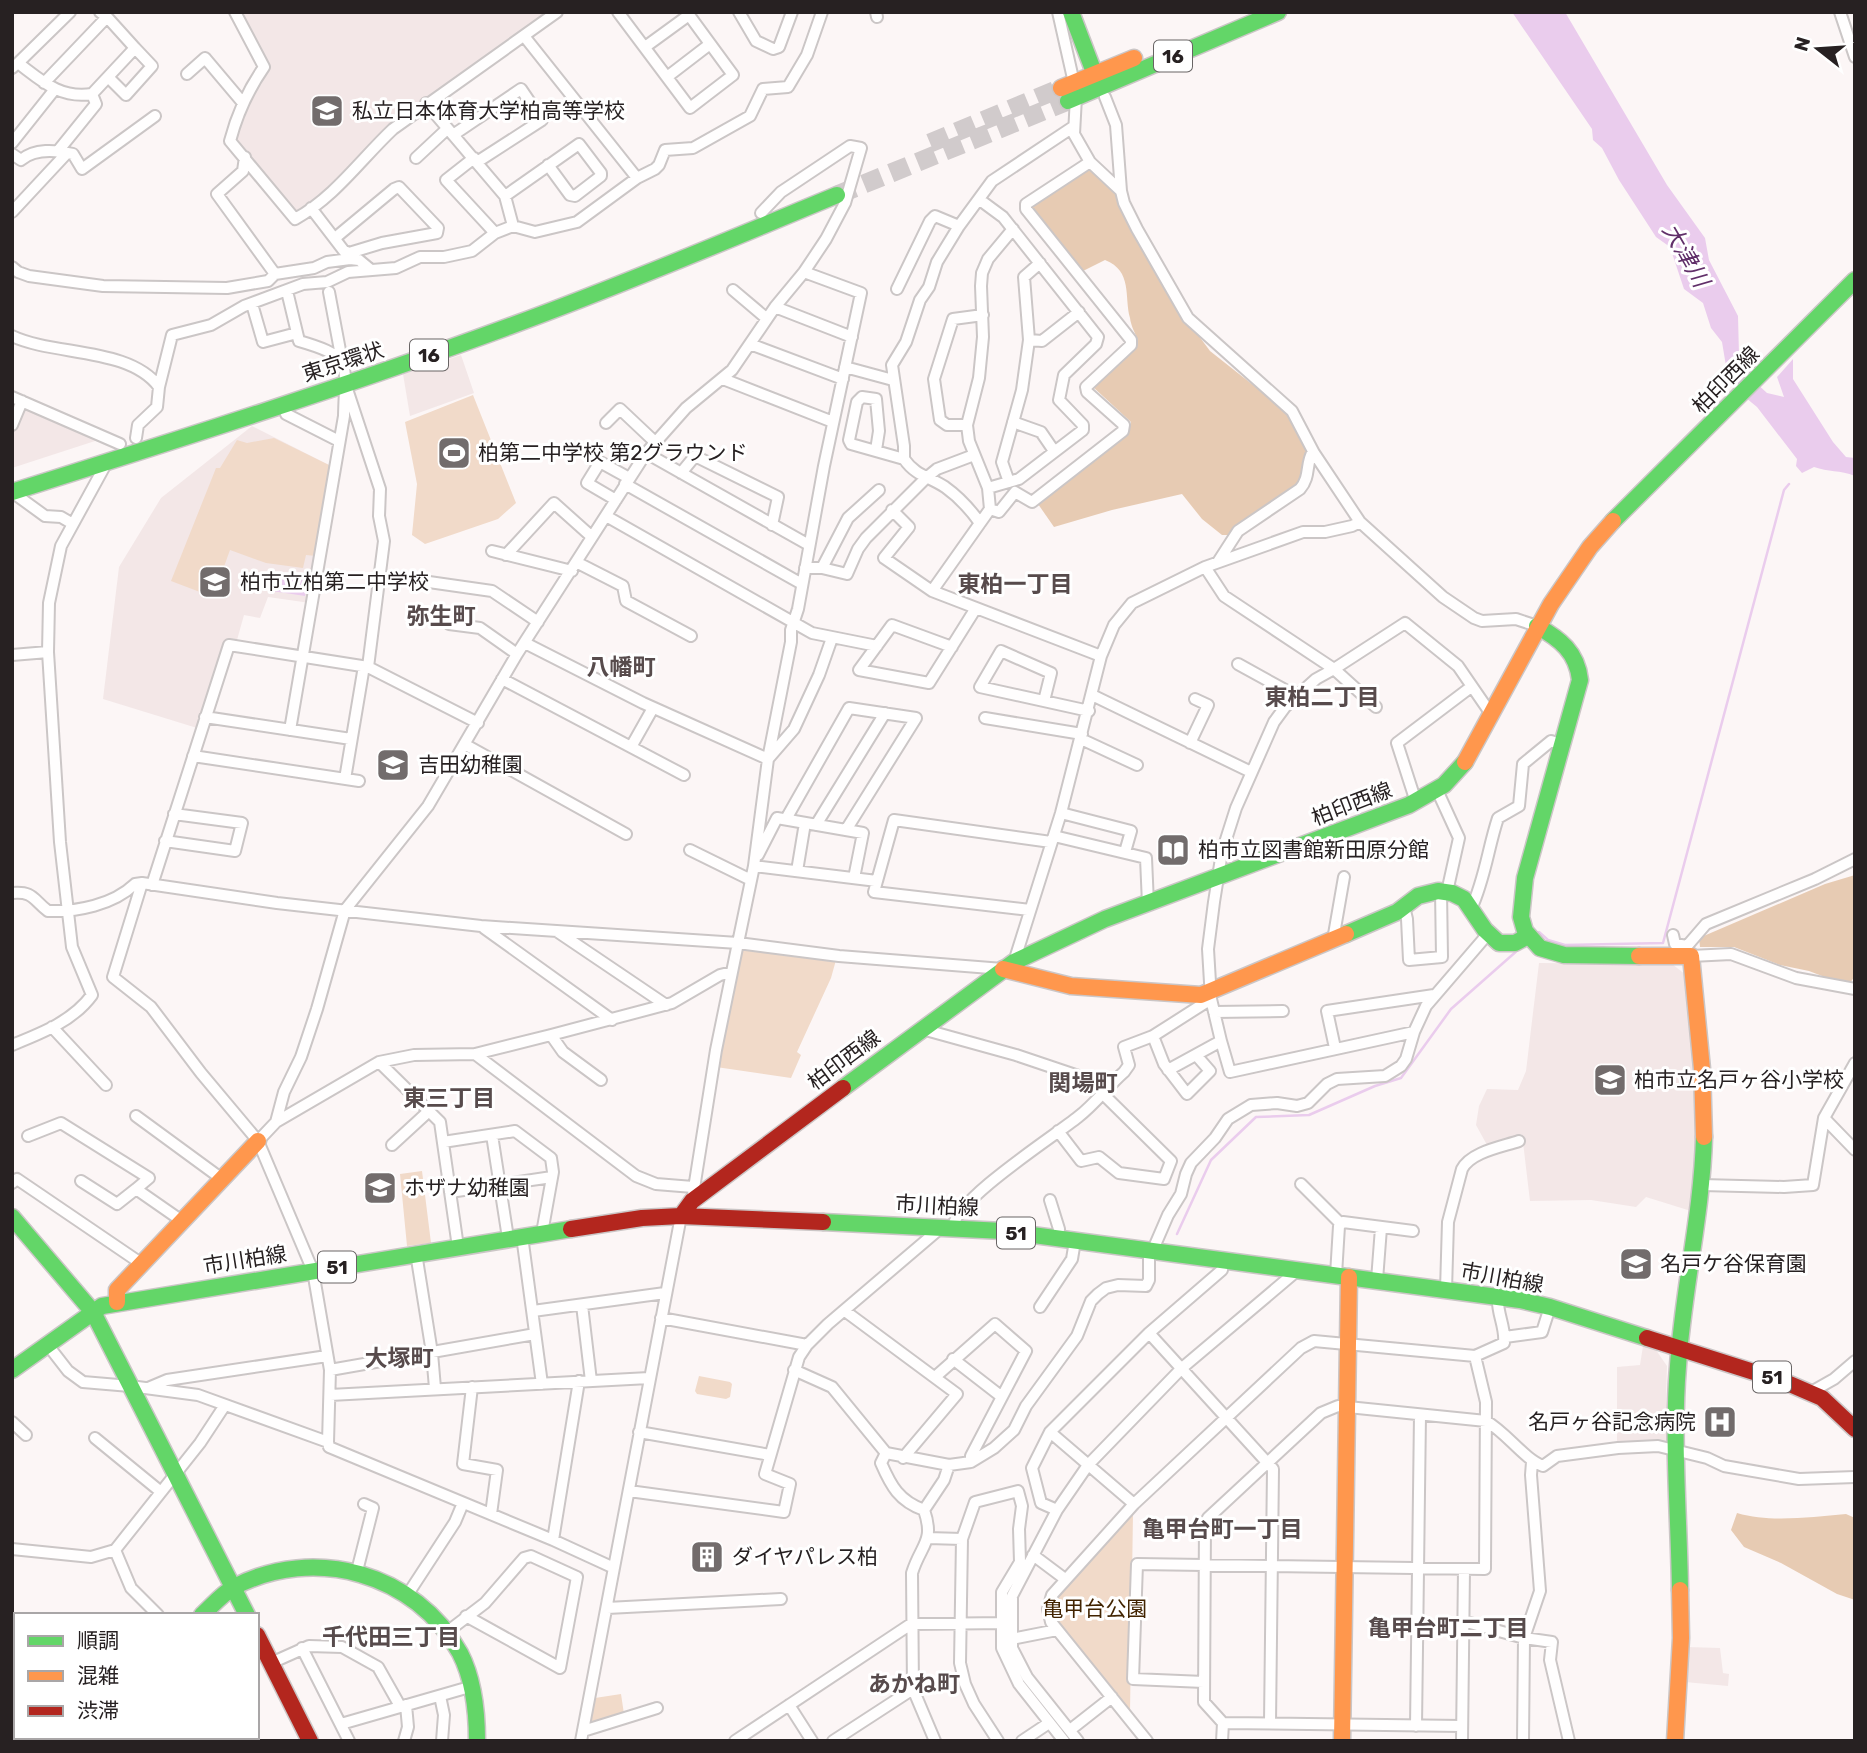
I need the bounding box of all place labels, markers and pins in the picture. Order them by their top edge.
school or university icon: 私立日本体育大学柏高等学校 [308,92,346,130]
place label: 私立日本体育大学柏高等学校 [352,98,625,123]
sports icon: 柏第二中学校 第2グラウンド [435,434,473,472]
place label: 柏第二中学校 第2グラウンド [478,440,747,465]
school or university icon: 柏市立柏第二中学校 [196,563,234,601]
place label: 柏市立柏第二中学校 [240,569,429,594]
school or university icon: 吉田幼稚園 [374,746,412,784]
place label: 吉田幼稚園 [418,752,523,777]
library icon: 柏市立図書館新田原分館 [1154,831,1192,869]
place label: 柏市立図書館新田原分館 [1198,837,1429,862]
school or university icon: 柏市立名戸ヶ谷小学校 [1591,1061,1629,1099]
place label: 柏市立名戸ヶ谷小学校 [1634,1067,1844,1092]
school or university icon: ホザナ幼稚園 [361,1169,399,1207]
place label: ホザナ幼稚園 [404,1175,530,1200]
school or university icon: 名戸ケ谷保育園 [1617,1245,1655,1283]
place label: 名戸ケ谷保育園 [1660,1251,1807,1276]
hospital icon: 名戸ヶ谷記念病院 [1701,1403,1739,1441]
place label: 名戸ヶ谷記念病院 [1528,1409,1696,1434]
building icon: ダイヤパレス柏 [688,1538,726,1576]
place label: ダイヤパレス柏 [732,1544,878,1569]

